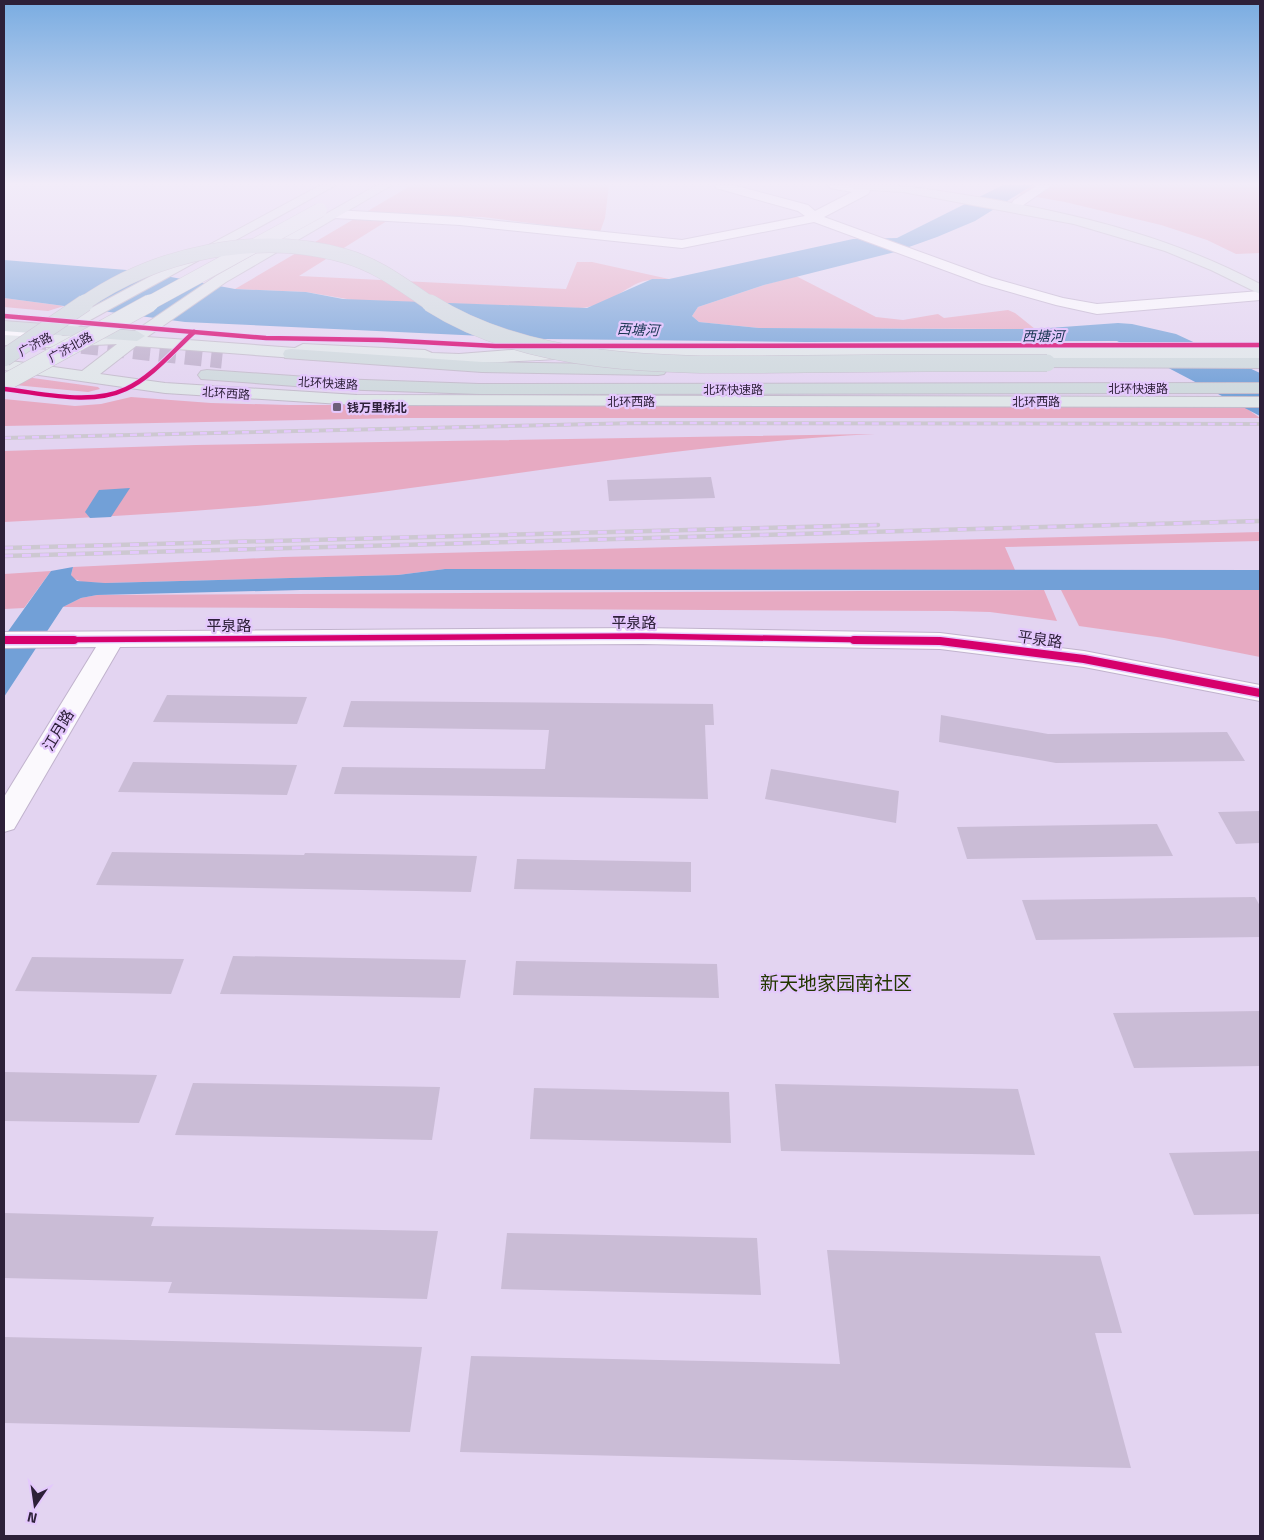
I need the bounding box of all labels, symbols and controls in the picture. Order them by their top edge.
water label: 西塘河 [616,317,663,341]
water label: 西塘河 [1022,325,1067,346]
street label: 广济路 [15,327,55,361]
street label: 广济北路 [44,327,96,367]
street label: 北环快速路 [298,372,358,394]
street label: 北环快速路 [1108,379,1168,398]
street label: 北环快速路 [703,380,763,399]
street label: 北环西路 [201,382,251,404]
street label: 北环西路 [607,392,655,411]
street label: 北环西路 [1012,392,1060,411]
place label: 钱万里桥北 [347,398,407,417]
marker: 钱万里桥北 [331,401,343,413]
street label: 平泉路 [611,611,657,634]
street label: 平泉路 [206,614,252,637]
street label: 平泉路 [1016,624,1064,654]
street label: 江月路 [37,705,79,755]
district label: 新天地家园南社区 [760,968,912,997]
north arrow [10,1480,60,1530]
text: N [25,1507,39,1529]

